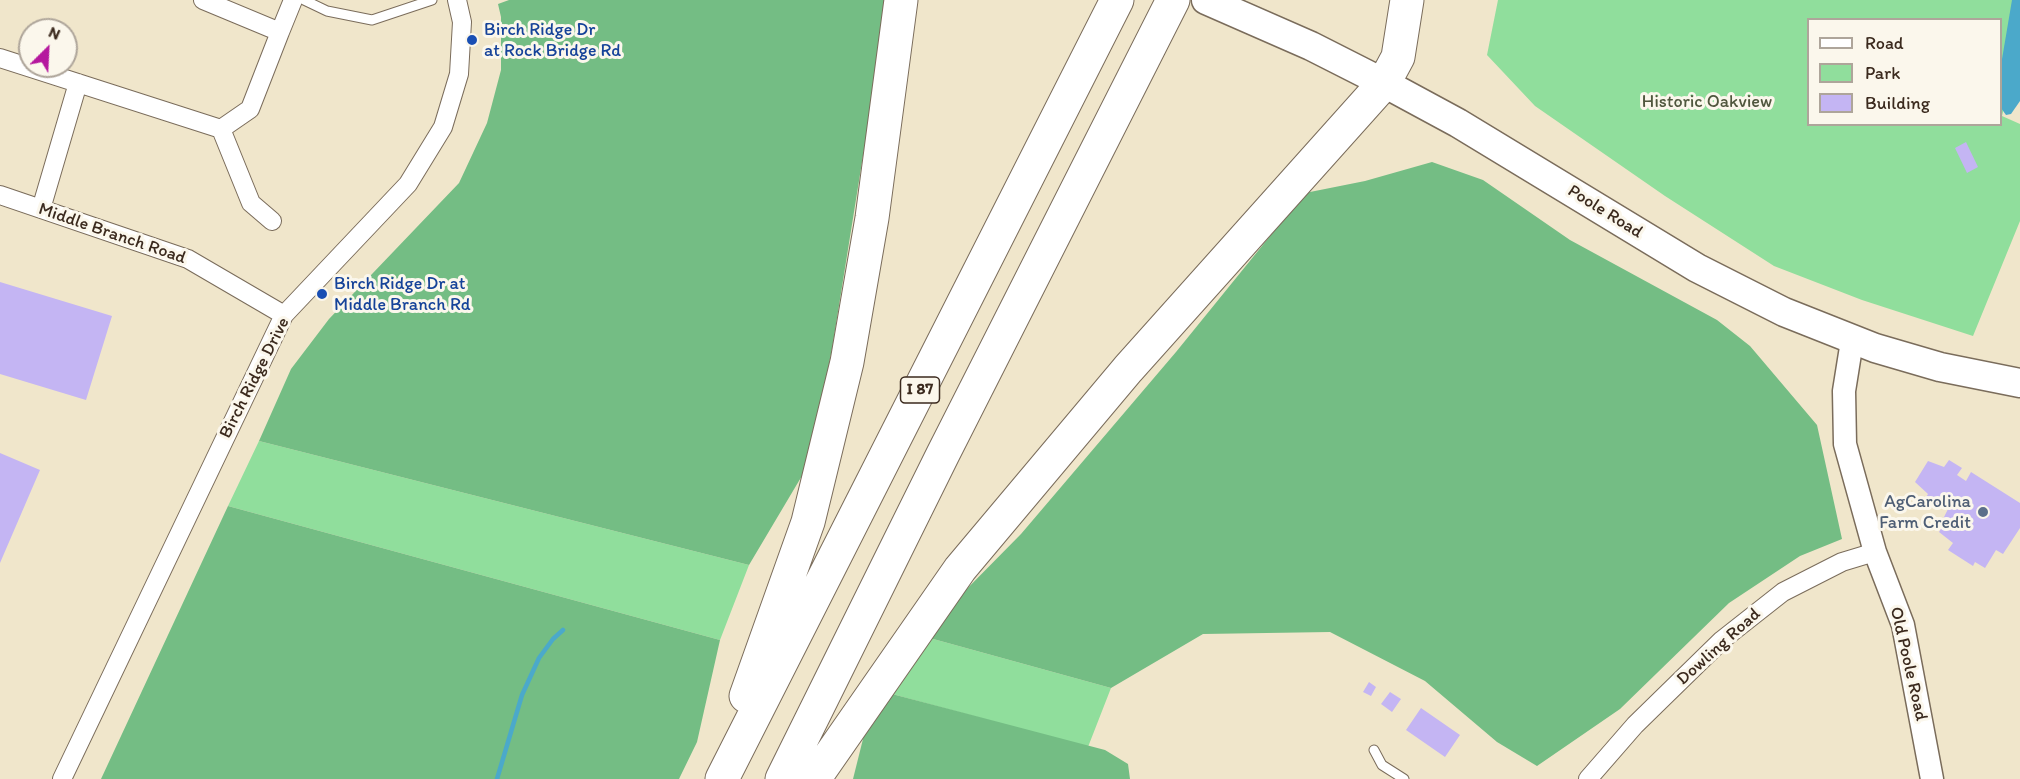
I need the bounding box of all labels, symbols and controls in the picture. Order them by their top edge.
north arrow [18,18,78,78]
legend [1807,18,2002,126]
place label: Birch Ridge Dr at Rock Bridge Rd [484,19,621,62]
text: N [46,22,64,44]
text: Road [1865,32,1904,54]
marker: Birch Ridge Dr at Rock Bridge Rd [465,33,479,47]
text: Park [1865,62,1900,84]
park label: Historic Oakview [1642,91,1772,113]
text: Building [1865,92,1930,114]
street label: Poole Road [1563,180,1647,244]
street label: Middle Branch Road [35,199,189,269]
place label: Birch Ridge Dr at Middle Branch Rd [334,273,471,316]
marker: Birch Ridge Dr at Middle Branch Rd [315,287,329,301]
street label: Birch Ridge Drive [215,314,295,442]
road number: I 87 [900,377,940,403]
place label: AgCarolina Farm Credit [1879,491,1971,534]
marker: AgCarolina Farm Credit [1976,505,1990,519]
street label: Dowling Road [1673,604,1765,690]
street label: Old Poole Road [1884,605,1932,723]

